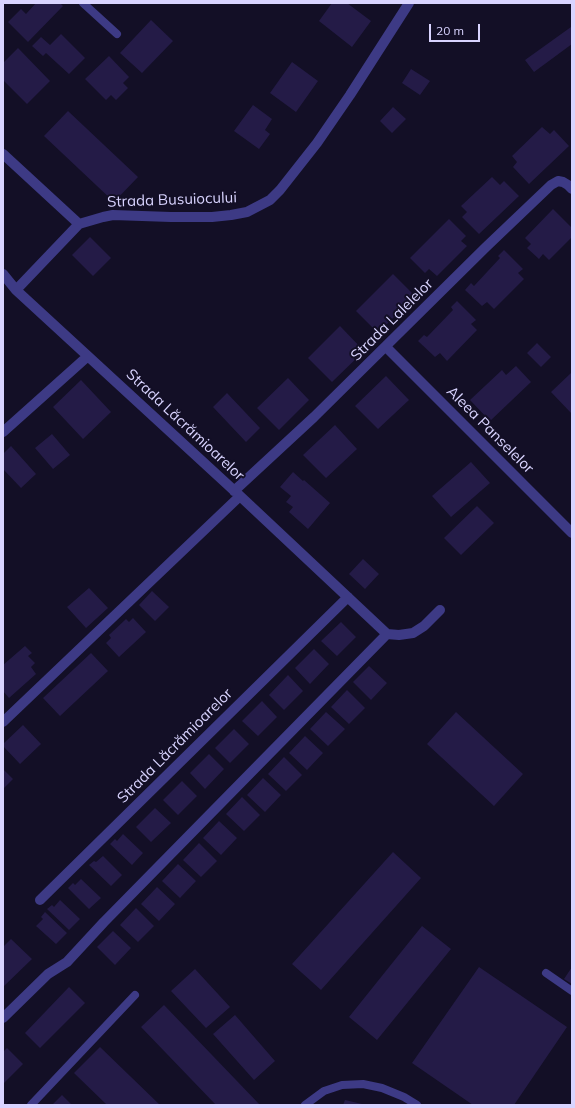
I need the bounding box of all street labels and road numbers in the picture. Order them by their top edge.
street label: Strada Busuiocului [107,189,237,211]
street label: Strada Lalelelor [347,275,437,365]
street label: Strada Lăcrămioarelor [122,365,248,485]
street label: Aleea Panselelor [443,383,537,477]
street label: Strada Lăcrămioarelor [114,685,236,807]

